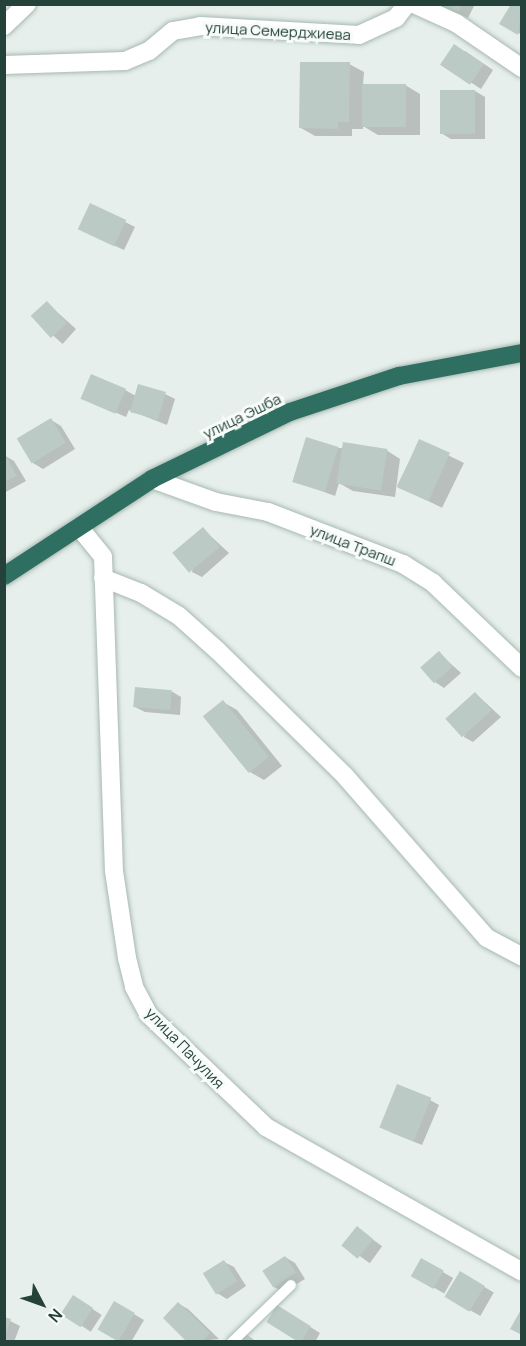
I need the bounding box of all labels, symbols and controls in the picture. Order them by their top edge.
street label: улица Семерджиева [205,18,351,44]
street label: улица Эшба [200,389,284,443]
street label: улица Трапш [307,520,399,570]
street label: улица Пачулия [142,1004,228,1092]
north arrow [12,1274,72,1334]
text: N [44,1304,68,1327]

